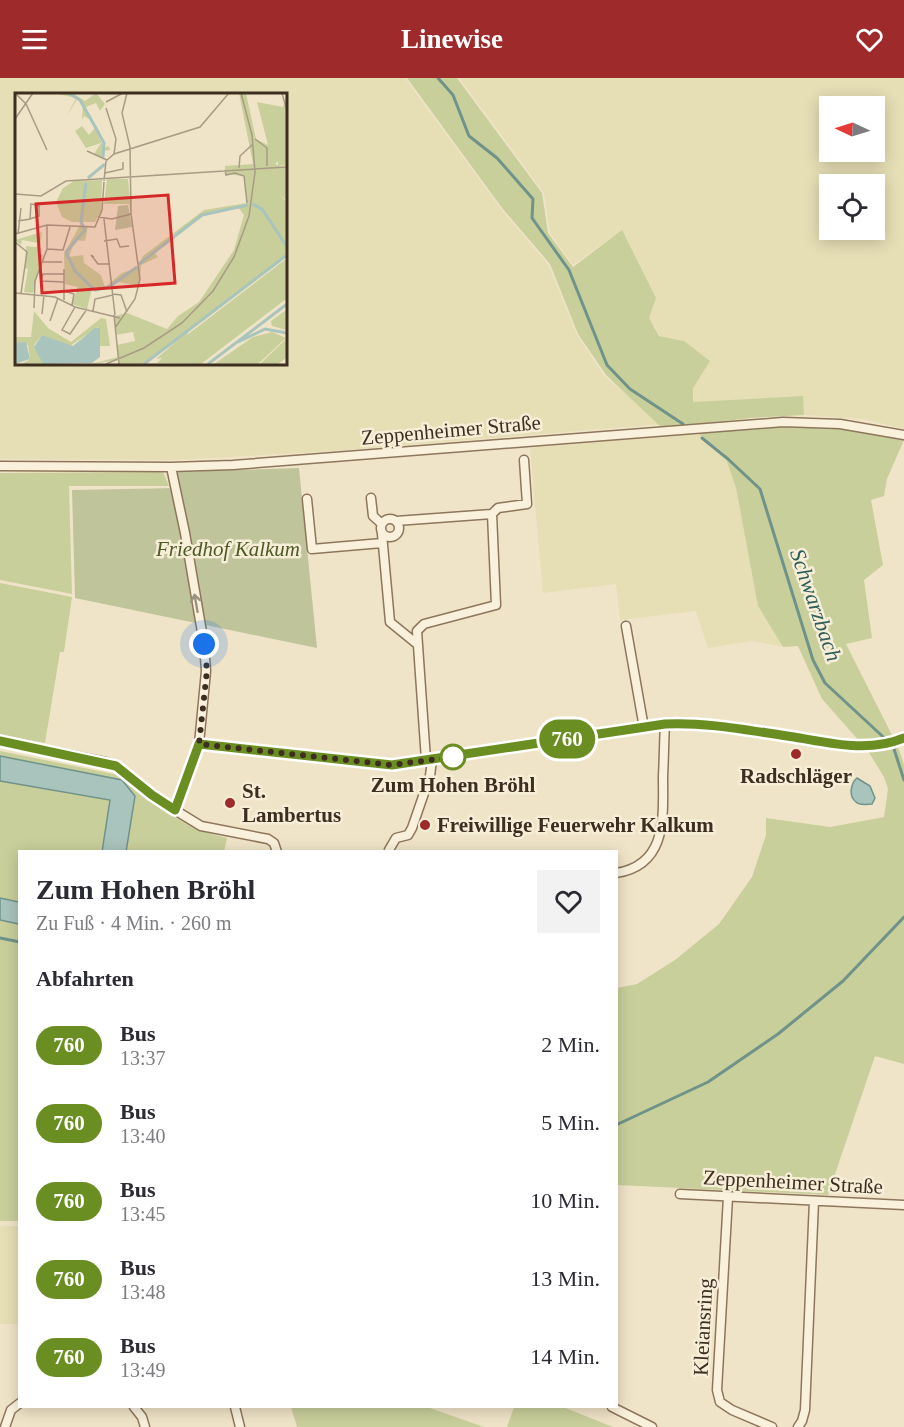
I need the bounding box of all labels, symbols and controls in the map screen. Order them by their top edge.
icon: menu [18,23,51,56]
icon: heart [853,23,886,56]
text: Linewise [401,24,503,54]
inset map [15,93,286,364]
north arrow [819,96,885,162]
map controls [819,96,885,240]
button: locate [819,174,885,240]
street label: Zeppenheimer Straße [360,410,542,450]
park label: Friedhof Kalkum [155,537,300,561]
water label: Schwarzbach [785,545,847,665]
one-way arrow [191,593,202,613]
your location [189,629,219,659]
line badge: 760 [532,720,602,758]
text: 760 [551,727,583,751]
marker: Zum Hohen Bröhl [440,744,466,770]
marker: Radschläger [789,747,803,761]
place label: Radschläger [740,764,852,788]
place label: Zum Hohen Bröhl [371,773,535,797]
place label: St. Lambertus [242,779,341,827]
marker: St. Lambertus [223,796,237,810]
place label: Freiwillige Feuerwehr Kalkum [437,813,714,837]
marker: Freiwillige Feuerwehr Kalkum [418,818,432,832]
button: heart [537,870,600,933]
text: Zum Hohen Bröhl [36,874,255,905]
text: Zu Fuß · 4 Min. · 260 m [36,912,232,934]
text: Abfahrten [36,966,134,991]
text: Bus [120,1021,155,1046]
text: 2 Min. [541,1032,600,1057]
text: 760 [53,1033,85,1057]
text: 13:37 [120,1047,166,1069]
text: Bus [120,1099,155,1124]
text: 5 Min. [541,1110,600,1135]
text: 760 [53,1111,85,1135]
text: 13:40 [120,1125,166,1147]
street label: Zeppenheimer Straße [702,1165,884,1199]
text: Bus [120,1177,155,1202]
text: 10 Min. [530,1188,600,1213]
text: 760 [53,1189,85,1213]
text: 13:45 [120,1203,166,1225]
text: Bus [120,1255,155,1280]
text: 13 Min. [530,1266,600,1291]
text: 760 [53,1267,85,1291]
street label: Kleiansring [688,1277,718,1377]
text: 13:48 [120,1281,166,1303]
text: Bus [120,1333,155,1358]
text: 14 Min. [530,1344,600,1369]
text: 760 [53,1345,85,1369]
text: 13:49 [120,1359,166,1381]

